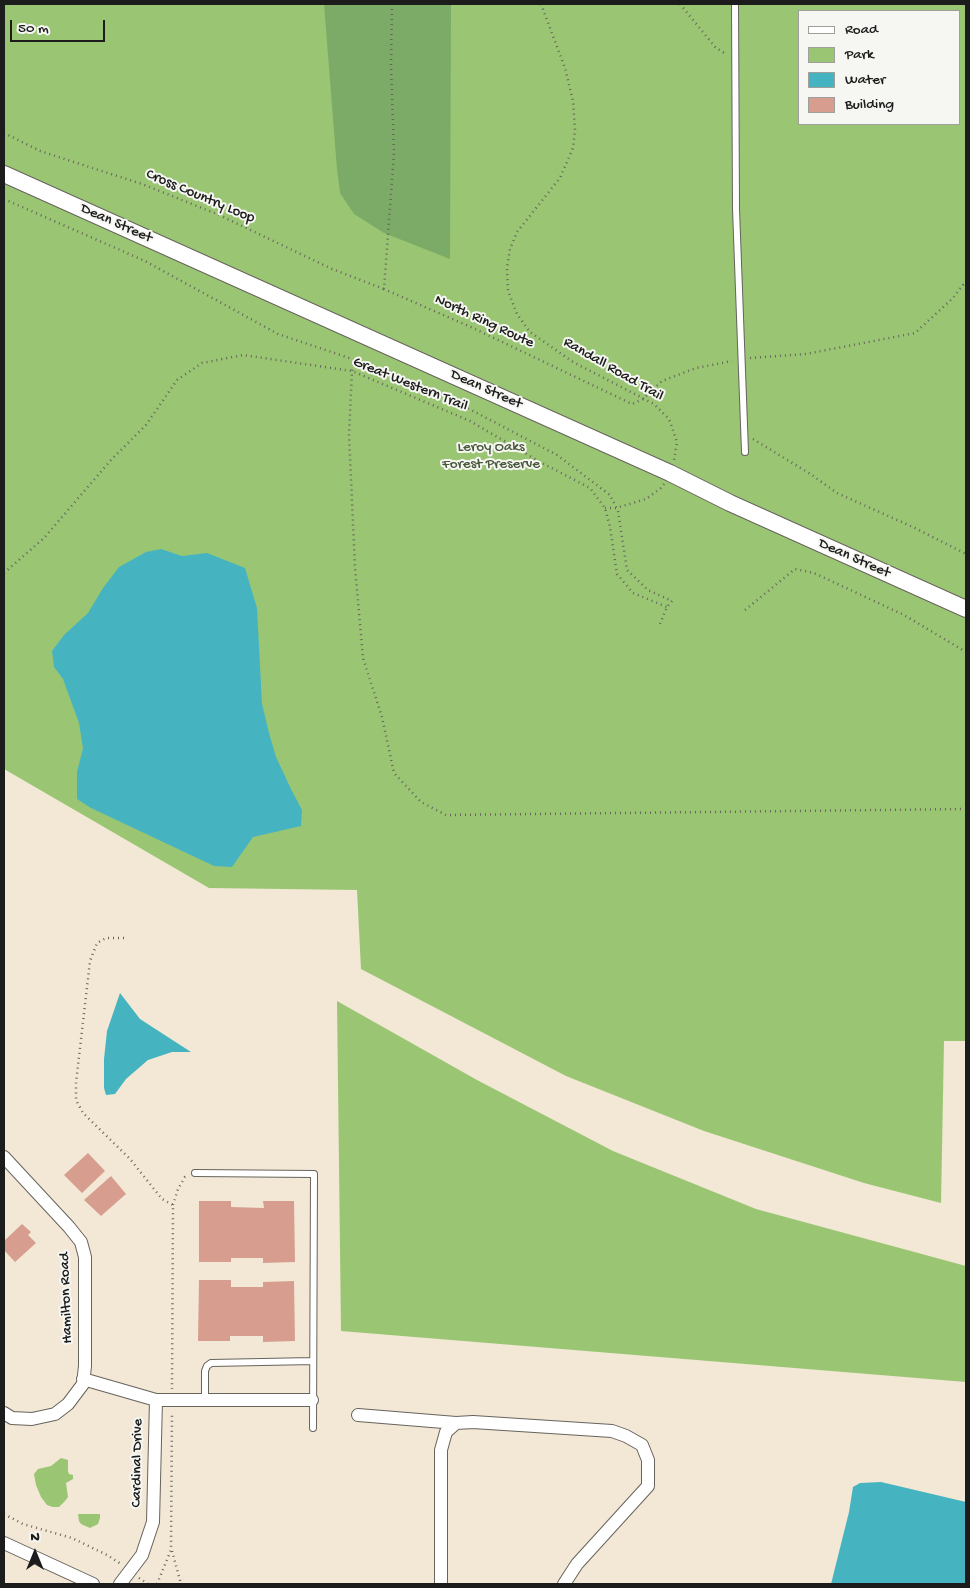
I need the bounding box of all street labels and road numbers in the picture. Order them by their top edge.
street label: Cross Country Loop [143,166,257,228]
street label: Dean Street [77,200,155,248]
street label: North Ring Route [431,291,537,353]
street label: Randall Road Trail [560,334,666,406]
street label: Great Western Trail [350,354,470,416]
street label: Dean Street [447,366,525,414]
street label: Dean Street [815,535,893,583]
street label: Hamilton Road [56,1252,78,1344]
street label: Cardinal Drive [128,1418,148,1508]

